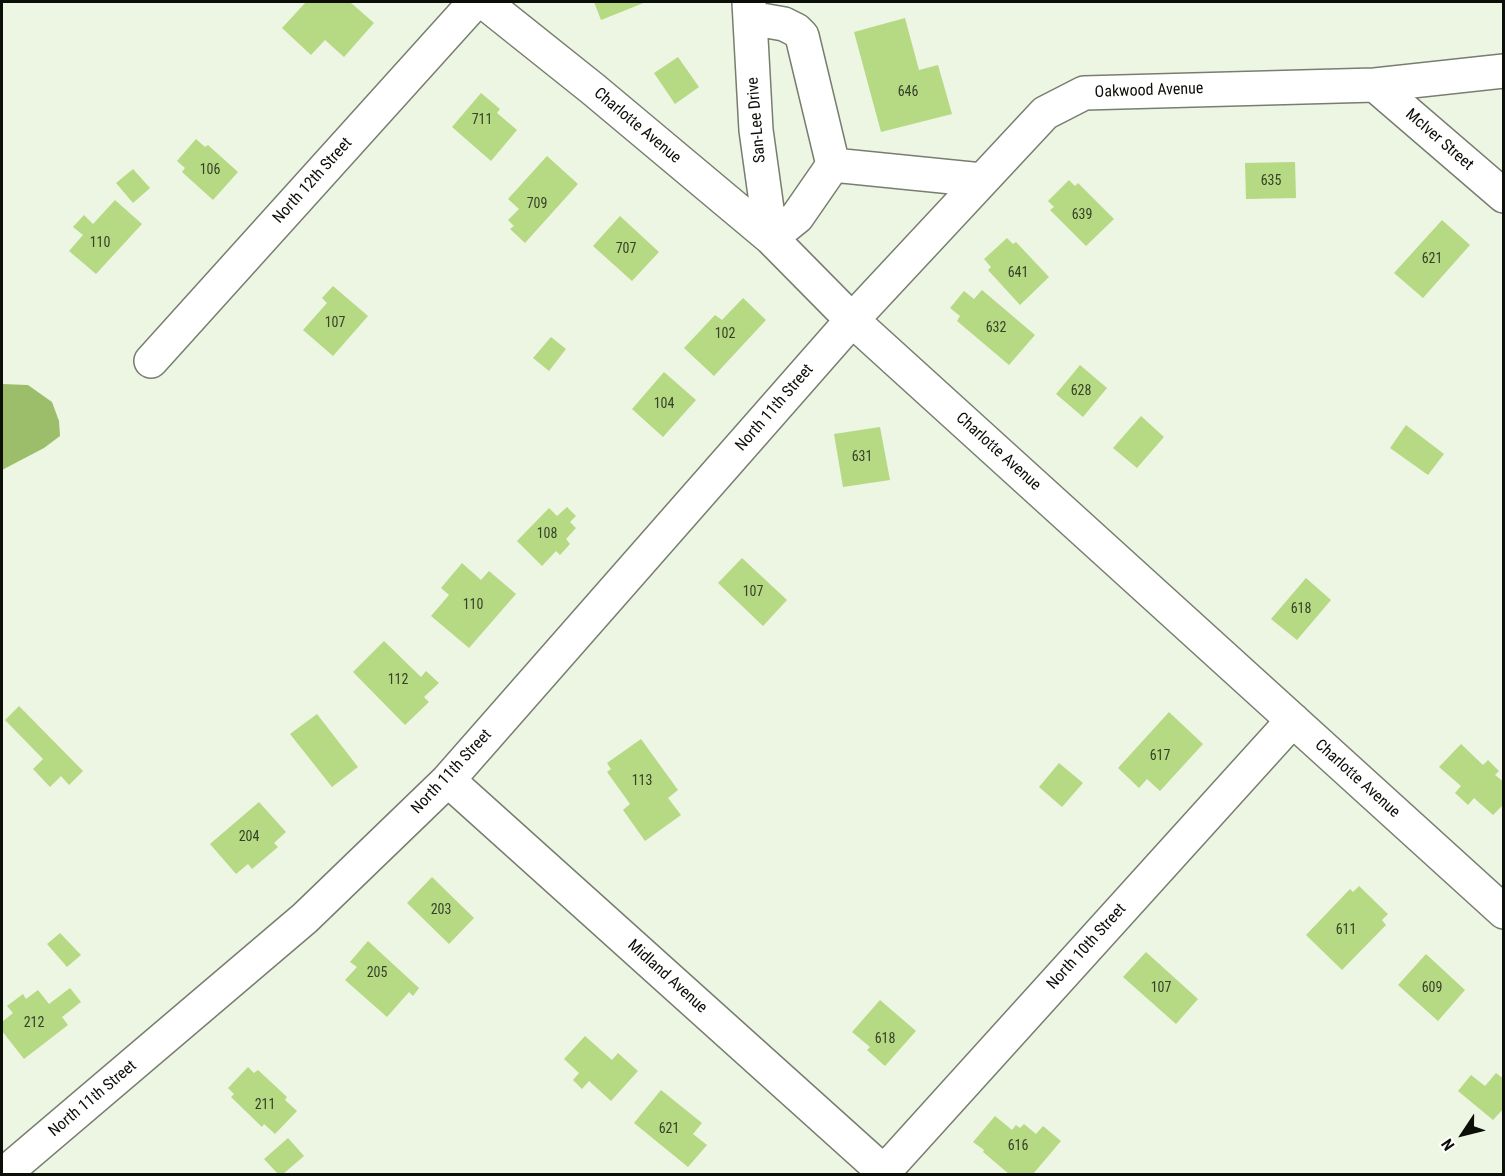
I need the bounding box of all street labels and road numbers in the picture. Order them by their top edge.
street label: San-Lee Drive [744,76,770,164]
street label: Oakwood Avenue [1094,80,1204,102]
street label: Charlotte Avenue [590,84,684,168]
street label: McIver Street [1401,105,1477,175]
street label: North 12th Street [269,134,357,228]
street label: North 11th Street [732,361,818,455]
street label: Charlotte Avenue [952,409,1044,495]
street label: North 11th Street [408,726,496,818]
street label: Charlotte Avenue [1311,736,1403,822]
street label: North 10th Street [1043,900,1131,994]
street label: Midland Avenue [623,936,711,1018]
street label: North 11th Street [45,1057,141,1141]

